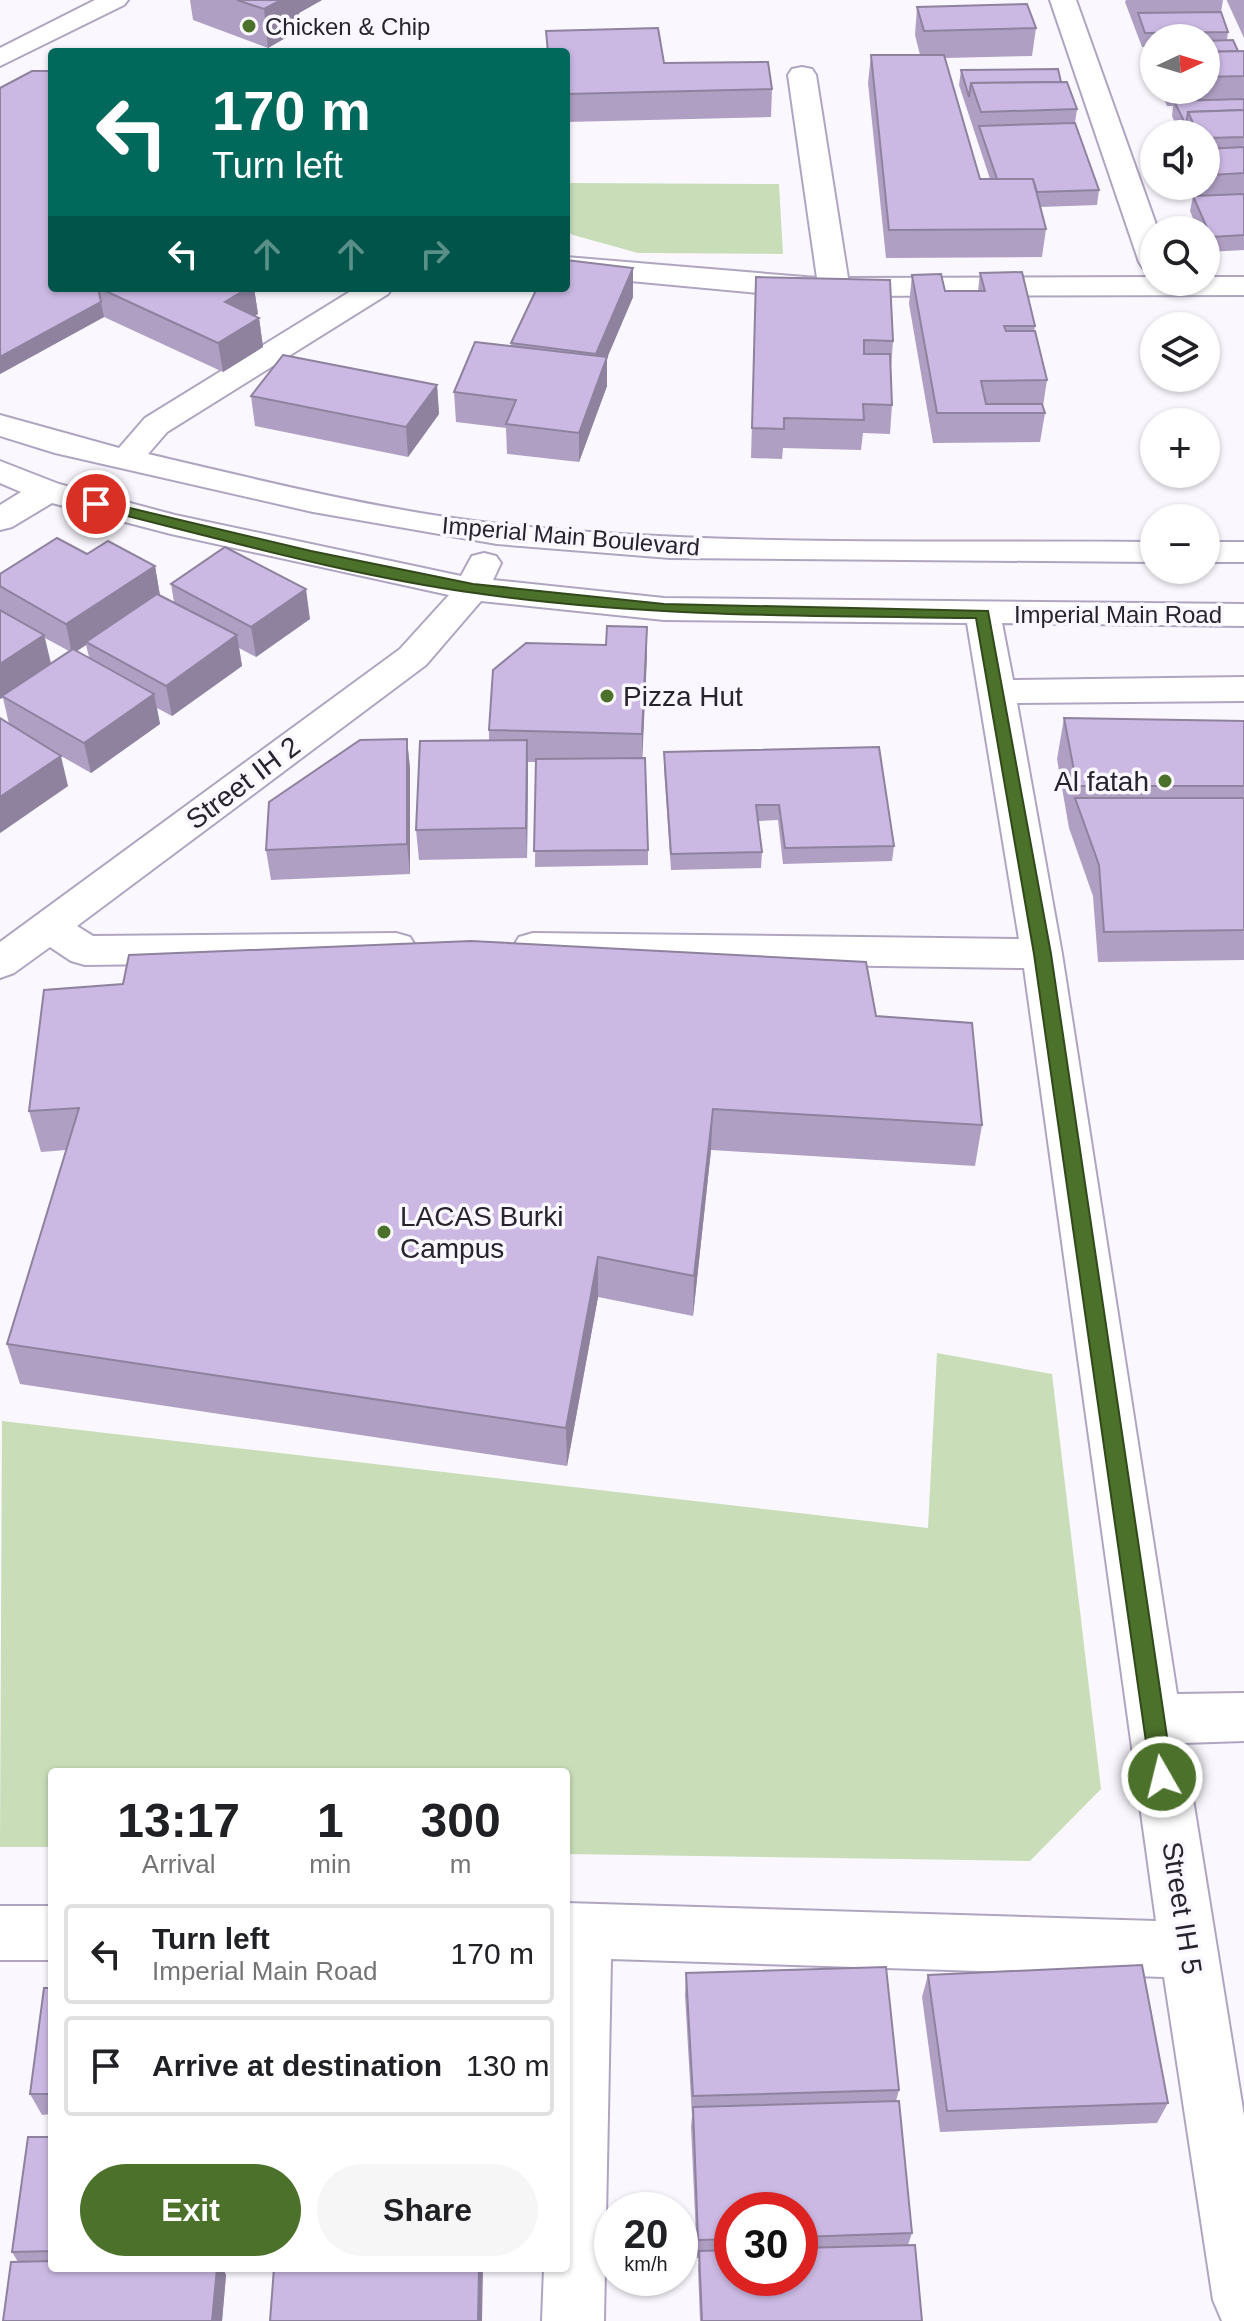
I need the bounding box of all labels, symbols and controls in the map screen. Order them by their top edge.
place label: Chicken & Chip [265,13,430,40]
marker: Chicken & Chip [240,17,258,35]
north arrow [1140,24,1220,104]
map controls [1140,24,1220,584]
text: 170 m [212,79,371,142]
icon: left [80,80,184,184]
button: sound [1140,120,1220,200]
text: Turn left [212,145,343,186]
button: search [1140,216,1220,296]
icon: left [161,232,205,276]
icon: ahead [245,232,289,276]
icon: ahead [329,232,373,276]
icon: right [413,232,457,276]
button: layers [1140,312,1220,392]
button: + [1140,408,1220,488]
pin [62,470,130,538]
icon: arrive [74,482,118,526]
button: − [1140,504,1220,584]
street label: Imperial Main Boulevard [441,511,701,561]
street label: Imperial Main Road [1014,601,1222,628]
place label: Pizza Hut [623,681,743,712]
marker: Pizza Hut [598,687,616,705]
street label: Street IH 2 [180,730,306,836]
place label: Al fatah [1054,766,1149,797]
marker: Al fatah [1156,772,1174,790]
place label: LACAS Burki Campus [400,1201,563,1264]
marker: LACAS Burki Campus [375,1223,393,1241]
position arrow [1120,1735,1204,1819]
text: 13:17 [117,1794,240,1847]
text: 1 [317,1794,344,1847]
text: 300 [421,1794,501,1847]
street label: Street IH 5 [1156,1839,1208,1977]
text: Arrival [142,1849,216,1879]
text: min [309,1849,351,1879]
text: m [450,1849,471,1879]
text: Turn left [152,1922,270,1955]
icon: left [84,1932,128,1976]
text: 170 m [451,1937,534,1970]
text: Imperial Main Road [152,1956,377,1986]
icon: arrive [84,2044,128,2088]
text: Arrive at destination [152,2049,442,2082]
text: 130 m [466,2049,549,2082]
button: Exit [80,2164,301,2256]
button: Share [317,2164,538,2256]
speed limit sign: 30 [714,2192,818,2296]
text: 20 [624,2212,668,2256]
text: km/h [624,2253,668,2275]

